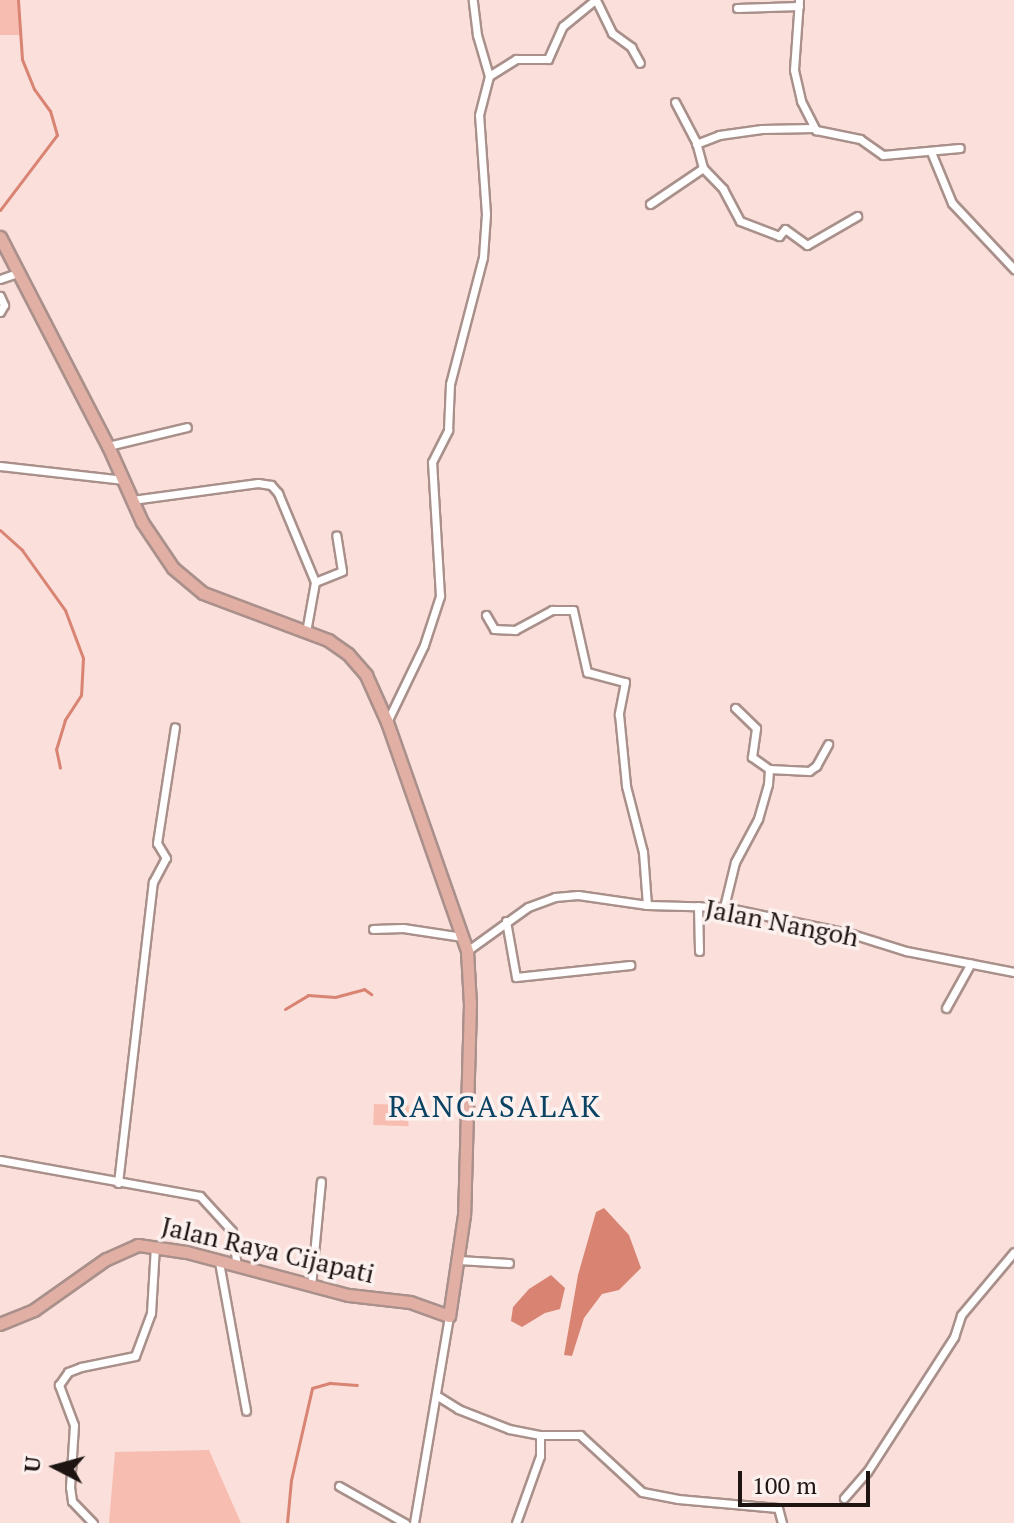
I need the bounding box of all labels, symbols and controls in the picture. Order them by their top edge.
street label: Jalan Nangoh [703,893,861,953]
district label: RANCASALAK [388,1088,602,1124]
street label: Jalan Raya Cijapati [159,1210,377,1290]
north arrow [16,1427,96,1507]
text: U [16,1455,47,1474]
scale bar [742,1455,874,1505]
text: 100 m [752,1469,817,1501]

